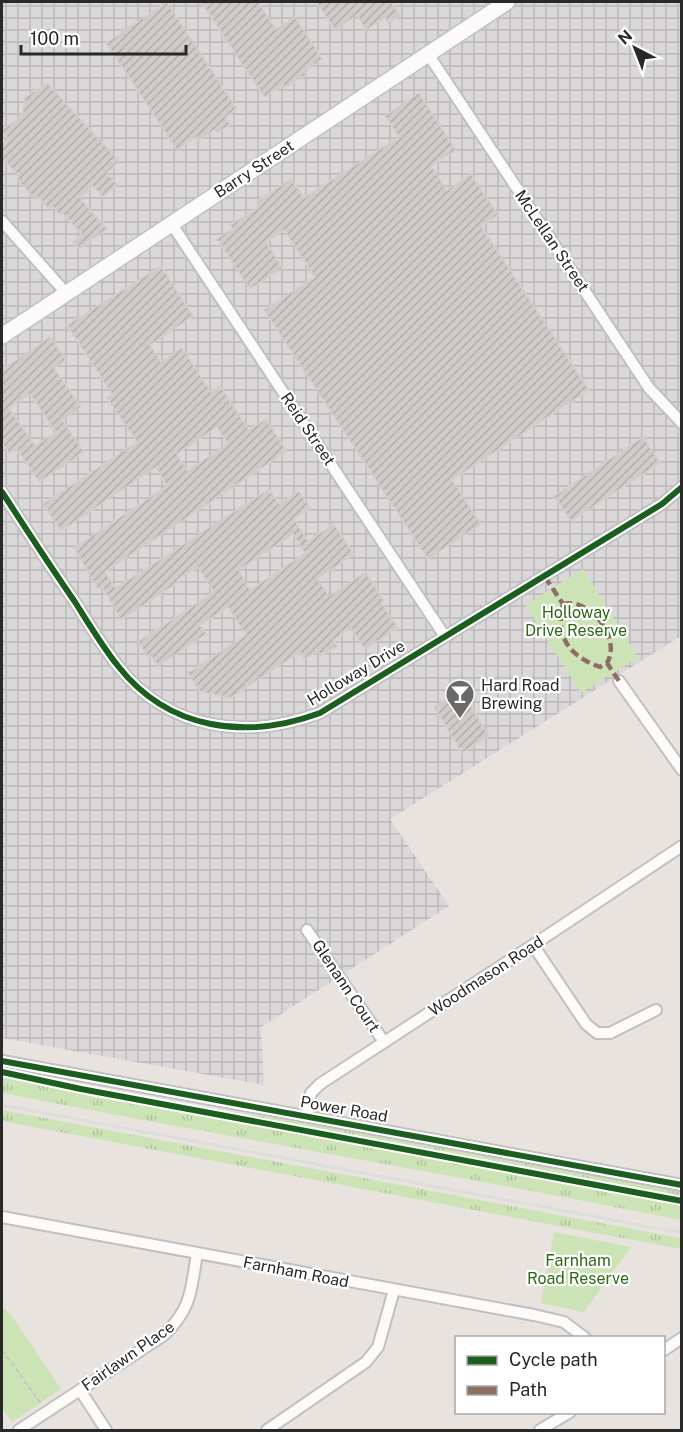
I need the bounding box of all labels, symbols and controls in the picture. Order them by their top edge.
scale bar [21,18,186,56]
north arrow [605,18,665,78]
text: N [614,26,636,48]
text: 100 m [30,28,79,49]
street label: Barry Street [210,136,298,202]
street label: McLellan Street [511,186,593,296]
street label: Reid Street [277,389,339,469]
park label: Holloway Drive Reserve [525,603,627,640]
street label: Holloway Drive [304,636,408,710]
place label: Hard Road Brewing [481,676,560,713]
bar icon: Hard Road Brewing [444,678,476,720]
street label: Woodmason Road [425,932,547,1020]
street label: Glenann Court [308,936,384,1036]
street label: Power Road [299,1092,389,1126]
park label: Farnham Road Reserve [527,1251,629,1288]
street label: Farnham Road [242,1252,350,1292]
street label: Fairlawn Place [78,1317,178,1395]
legend [455,1336,665,1414]
text: Cycle path [509,1349,598,1370]
text: Path [509,1379,547,1400]

